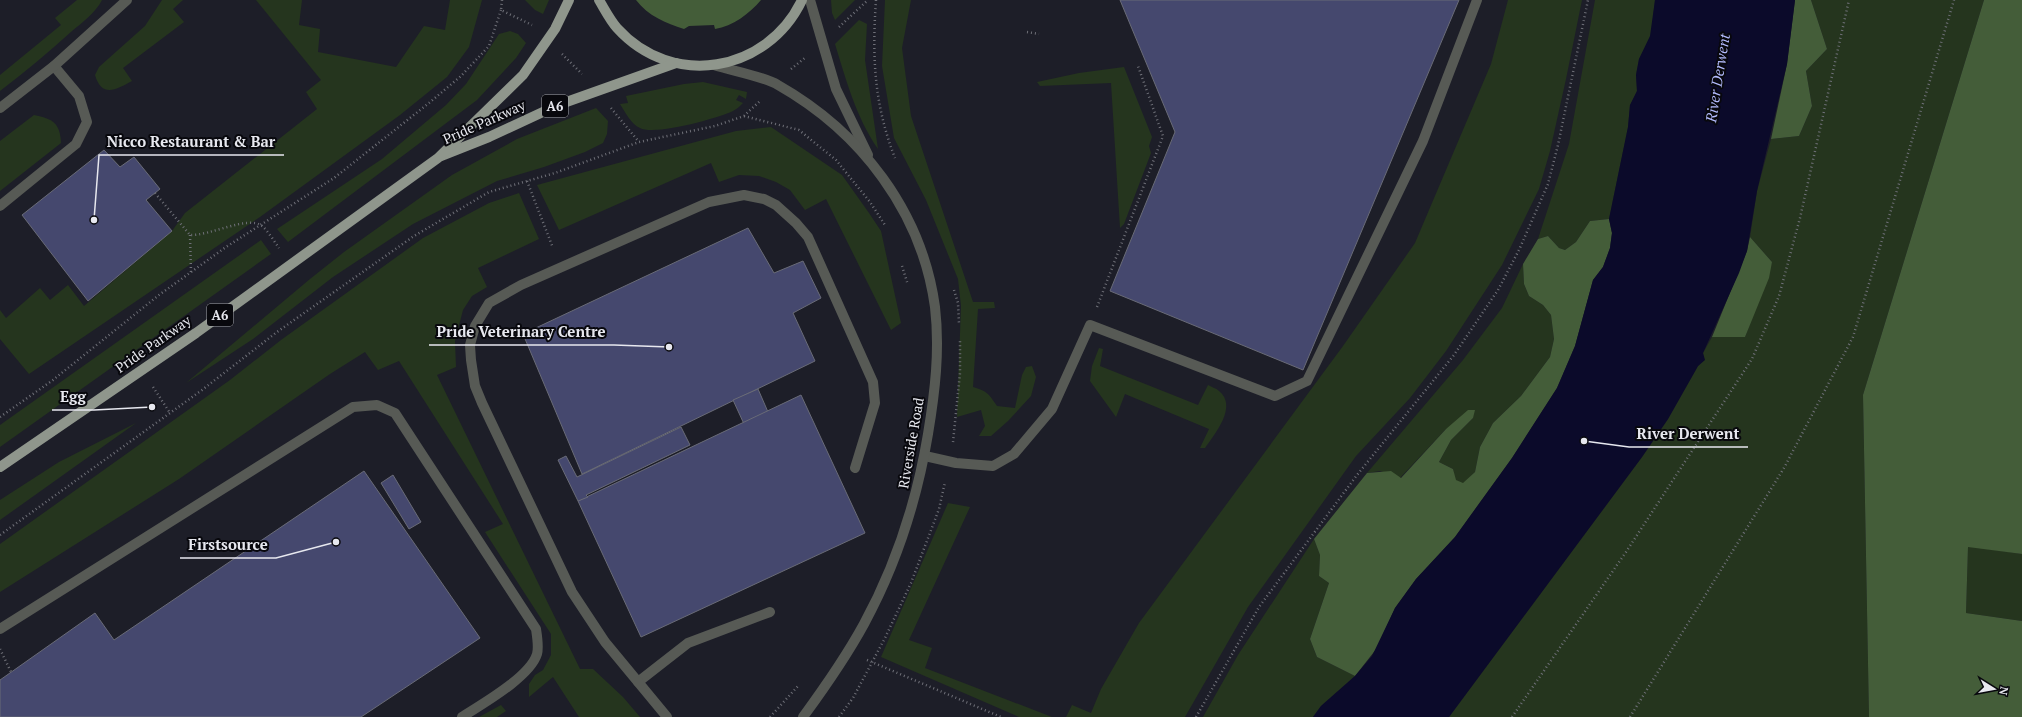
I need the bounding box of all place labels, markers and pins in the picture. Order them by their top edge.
callout: Nicco Restaurant & Bar [99,128,284,155]
callout: Pride Veterinary Centre [429,318,614,345]
callout: Egg [52,383,94,410]
callout: River Derwent [1629,420,1748,447]
callout: Firstsource [180,531,276,558]

